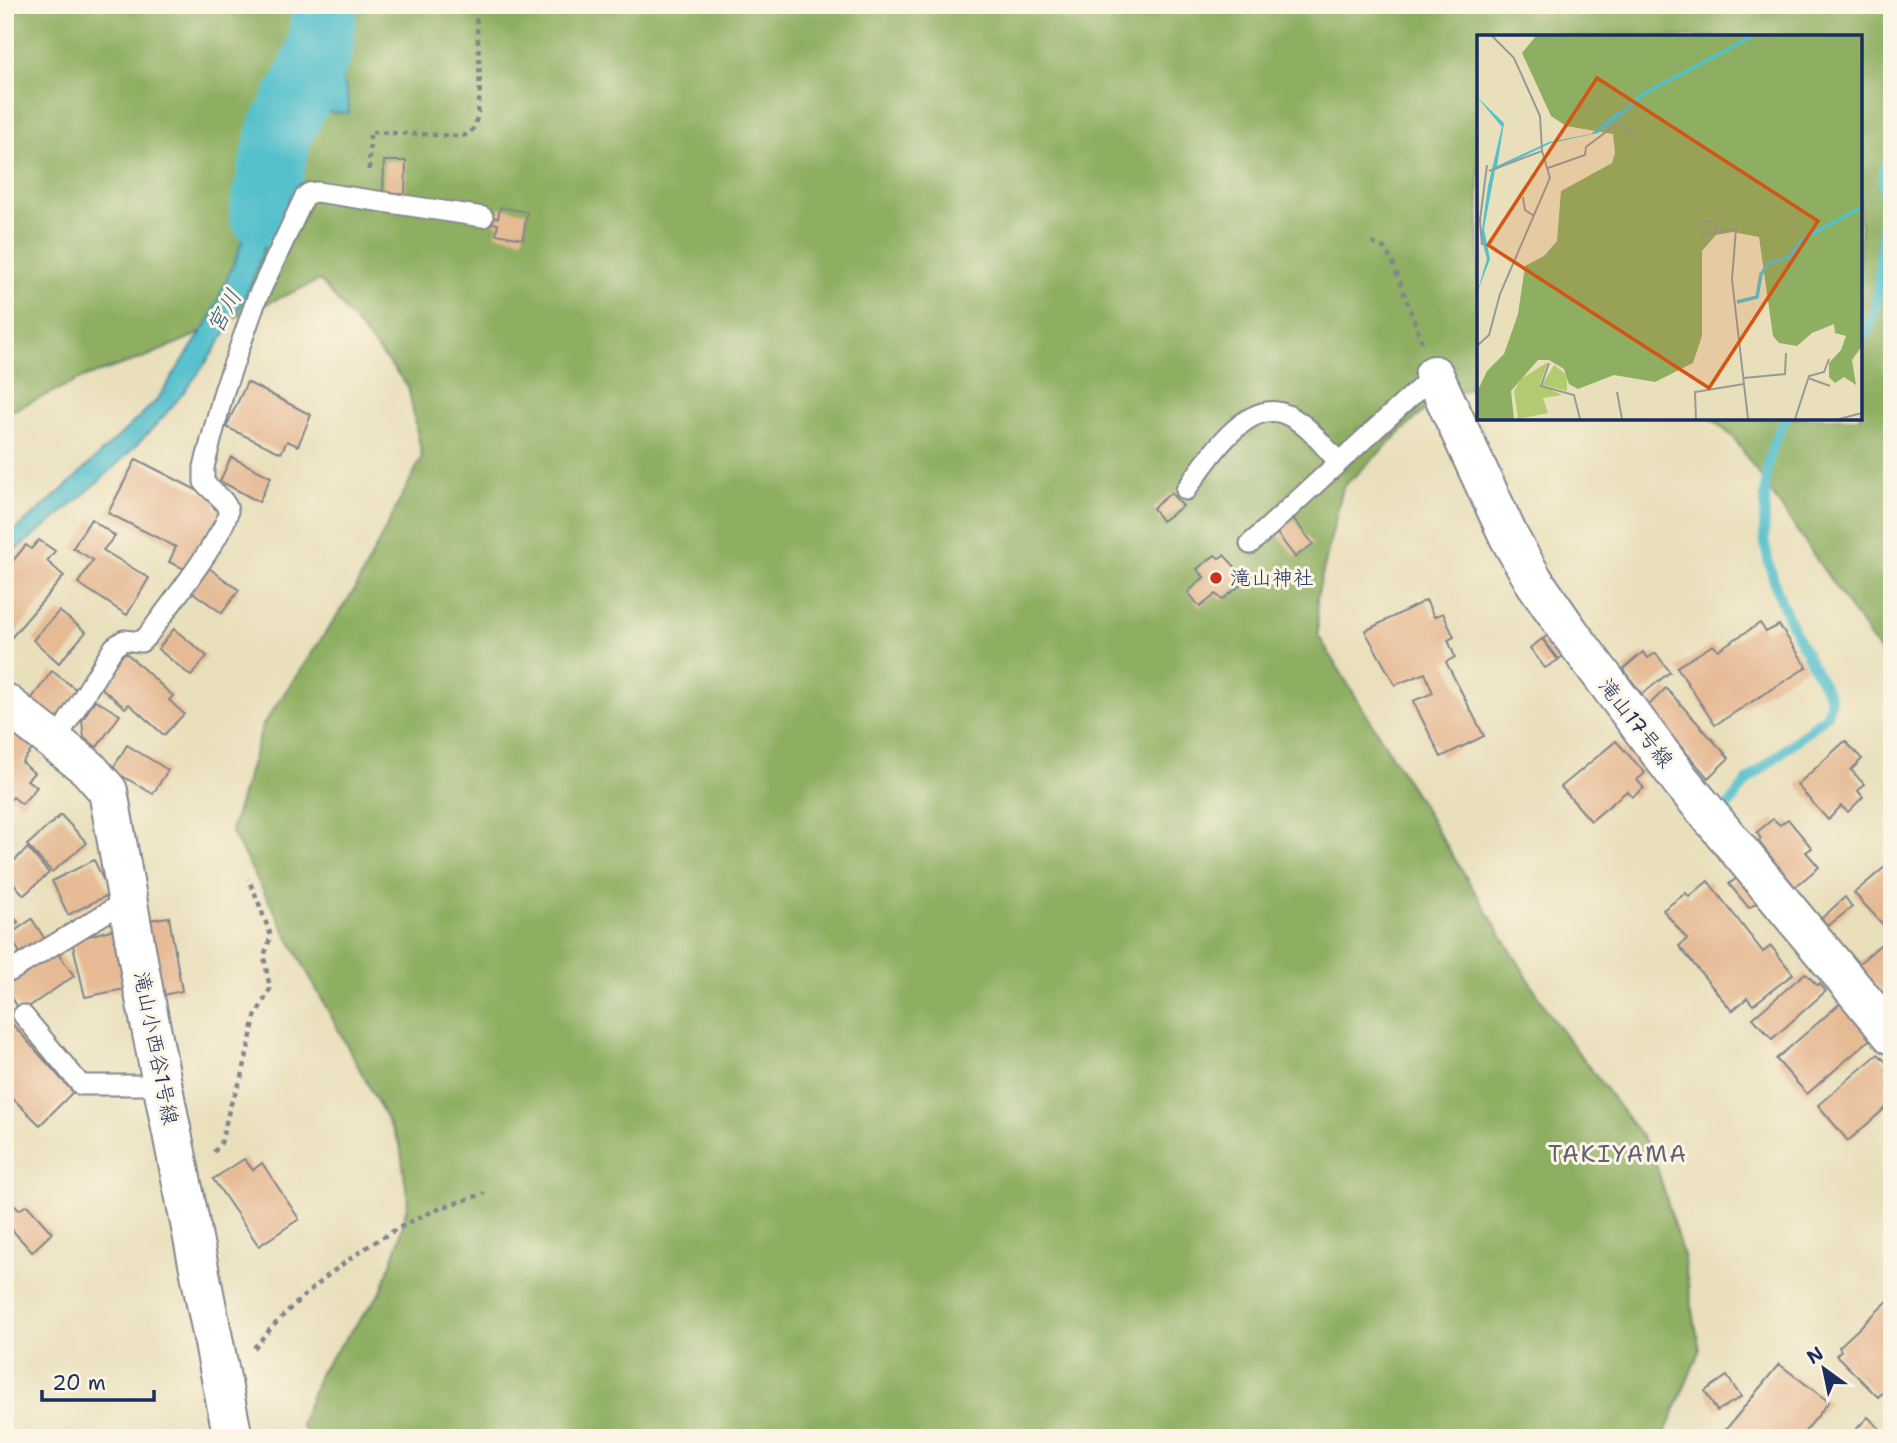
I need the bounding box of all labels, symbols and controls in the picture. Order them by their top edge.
inset map [1477,35,1862,420]
water label: 宮川 [200,284,248,338]
place label: 滝山神社 [1230,564,1314,592]
marker: 滝山神社 [1208,570,1224,586]
street label: 滝山17号線 [1592,672,1680,774]
street label: 滝山小西谷1号線 [127,969,185,1127]
district label: TAKIYAMA [1548,1139,1688,1169]
north arrow [1788,1334,1858,1404]
text: N [1802,1341,1828,1370]
scale bar [42,1359,154,1403]
text: 20 m [52,1369,106,1397]

